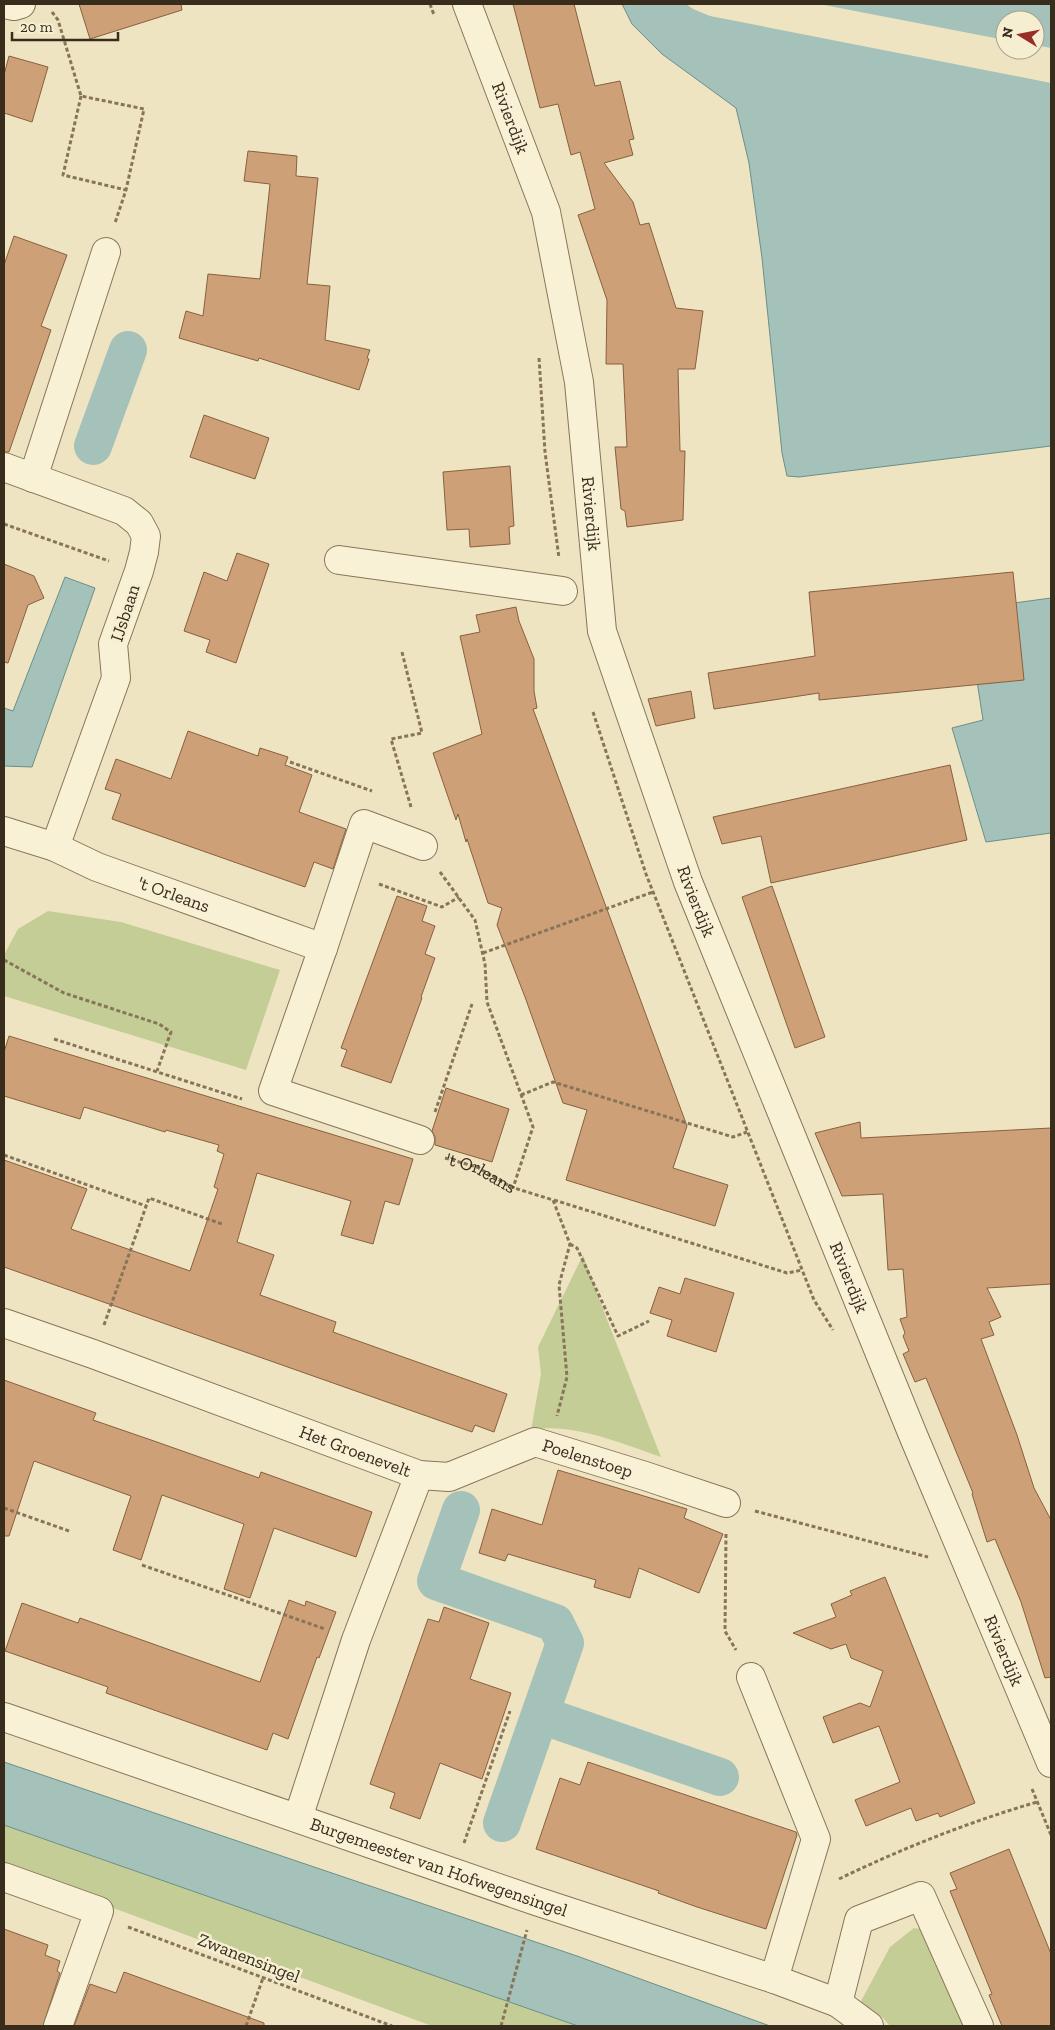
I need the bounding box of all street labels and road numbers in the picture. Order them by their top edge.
street label: Rivierdijk [487,79,534,158]
street label: Rivierdijk [577,475,606,553]
street label: IJsbaan [105,581,145,644]
street label: Rivierdijk [672,863,720,941]
street label: 't Orleans [135,871,213,918]
street label: 't Orleans [443,1148,520,1198]
street label: Rivierdijk [825,1239,873,1317]
street label: Het Groenevelt [296,1421,414,1482]
street label: Poelenstoep [540,1434,636,1483]
street label: Rivierdijk [979,1612,1029,1690]
street label: Burgemeester van Hofwegensingel [307,1813,571,1922]
street label: Zwanensingel [195,1928,303,1988]

